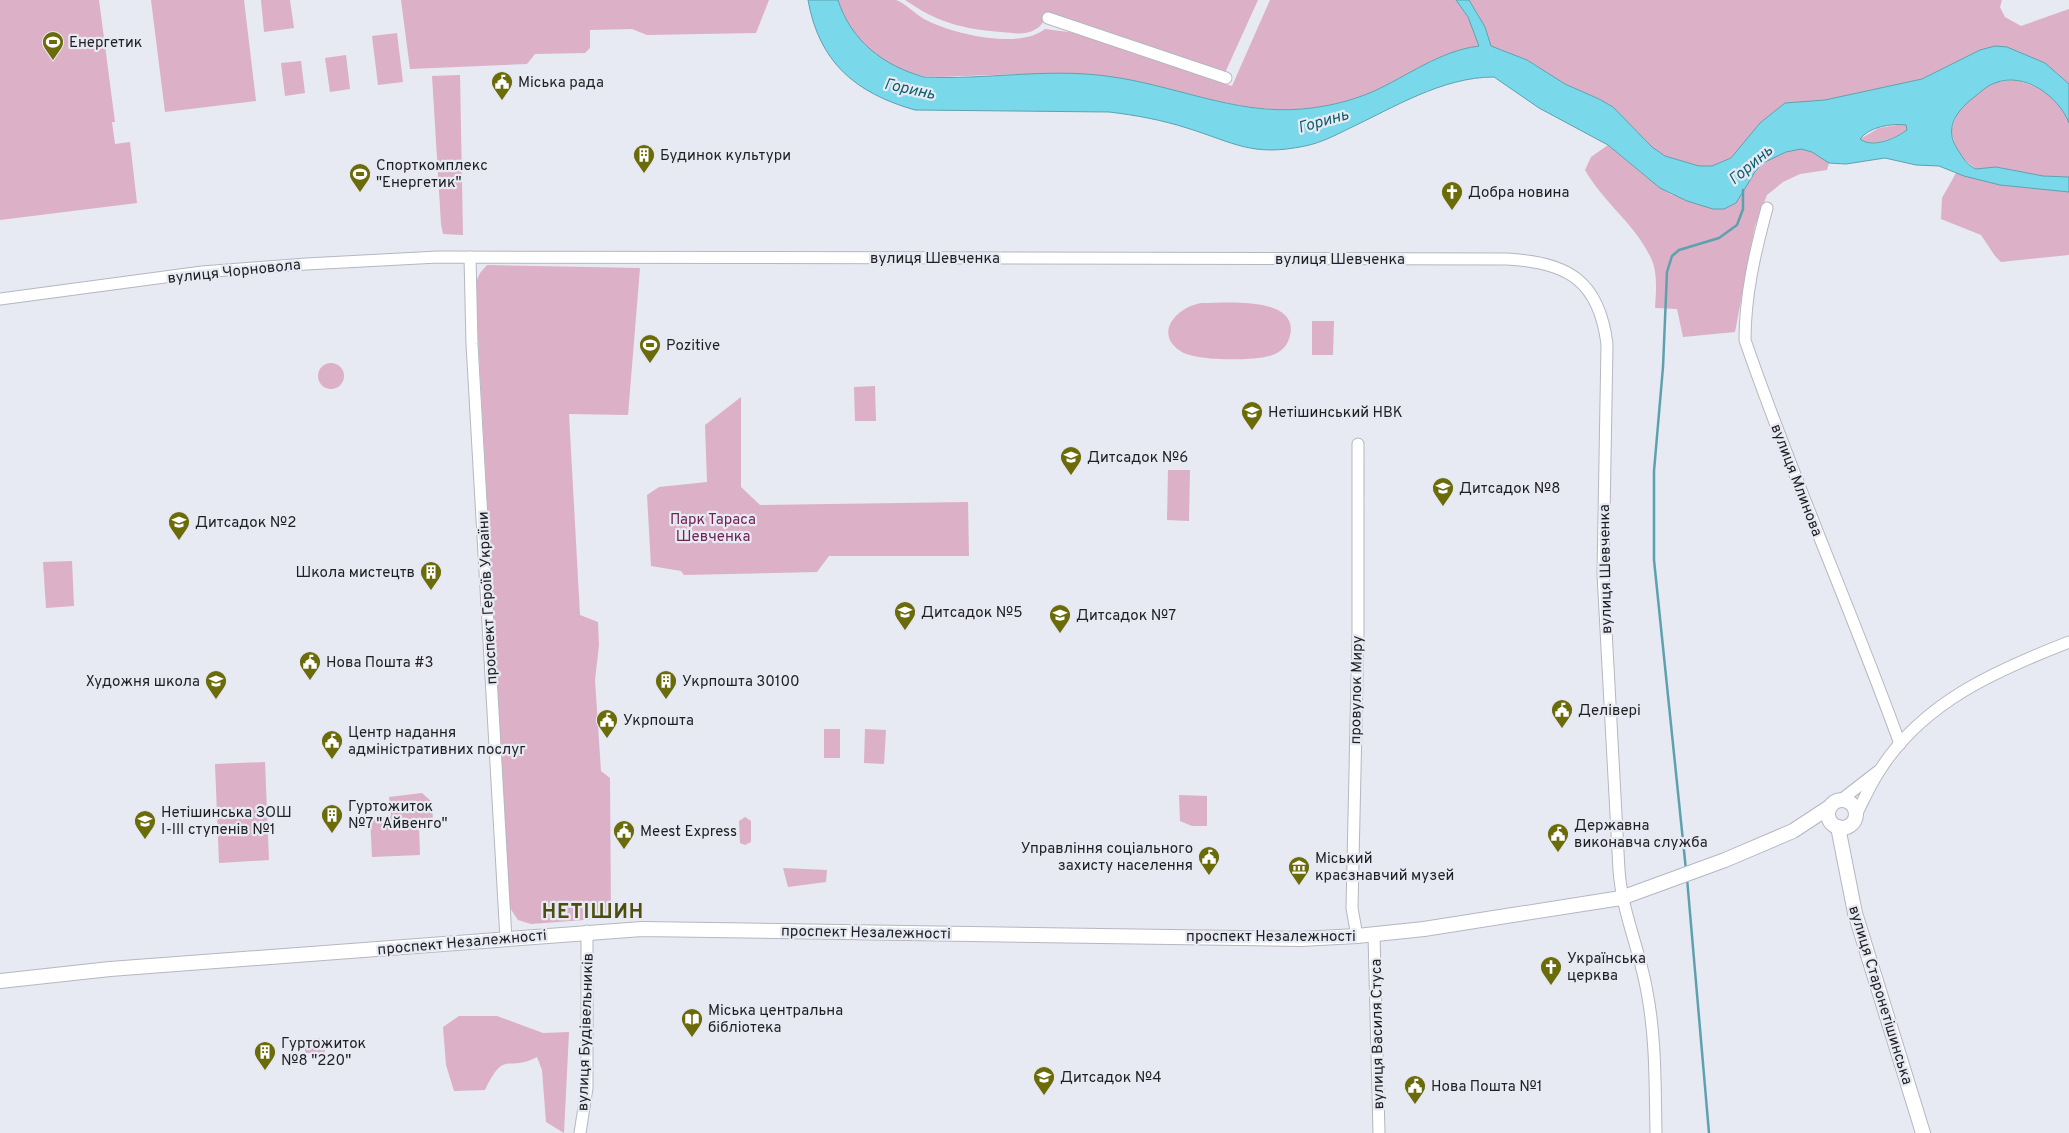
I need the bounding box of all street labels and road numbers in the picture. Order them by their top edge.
street label: вулиця Шевченка [870,250,1000,269]
street label: вулиця Шевченка [1275,251,1405,270]
street label: вулиця Чорновола [167,256,302,289]
street label: вулиця Млинова [1765,422,1826,540]
street label: вулиця Шевченка [1596,504,1617,634]
street label: проспект Героїв України [474,511,503,685]
street label: провулок Миру [1347,635,1368,745]
street label: вулиця Старонетішинська [1843,904,1916,1087]
street label: проспект Незалежності [781,923,951,944]
street label: проспект Незалежності [377,927,548,960]
street label: проспект Незалежності [1186,928,1356,947]
street label: вулиця Будівельників [574,953,599,1111]
street label: вулиця Василя Стуса [1368,958,1389,1110]

